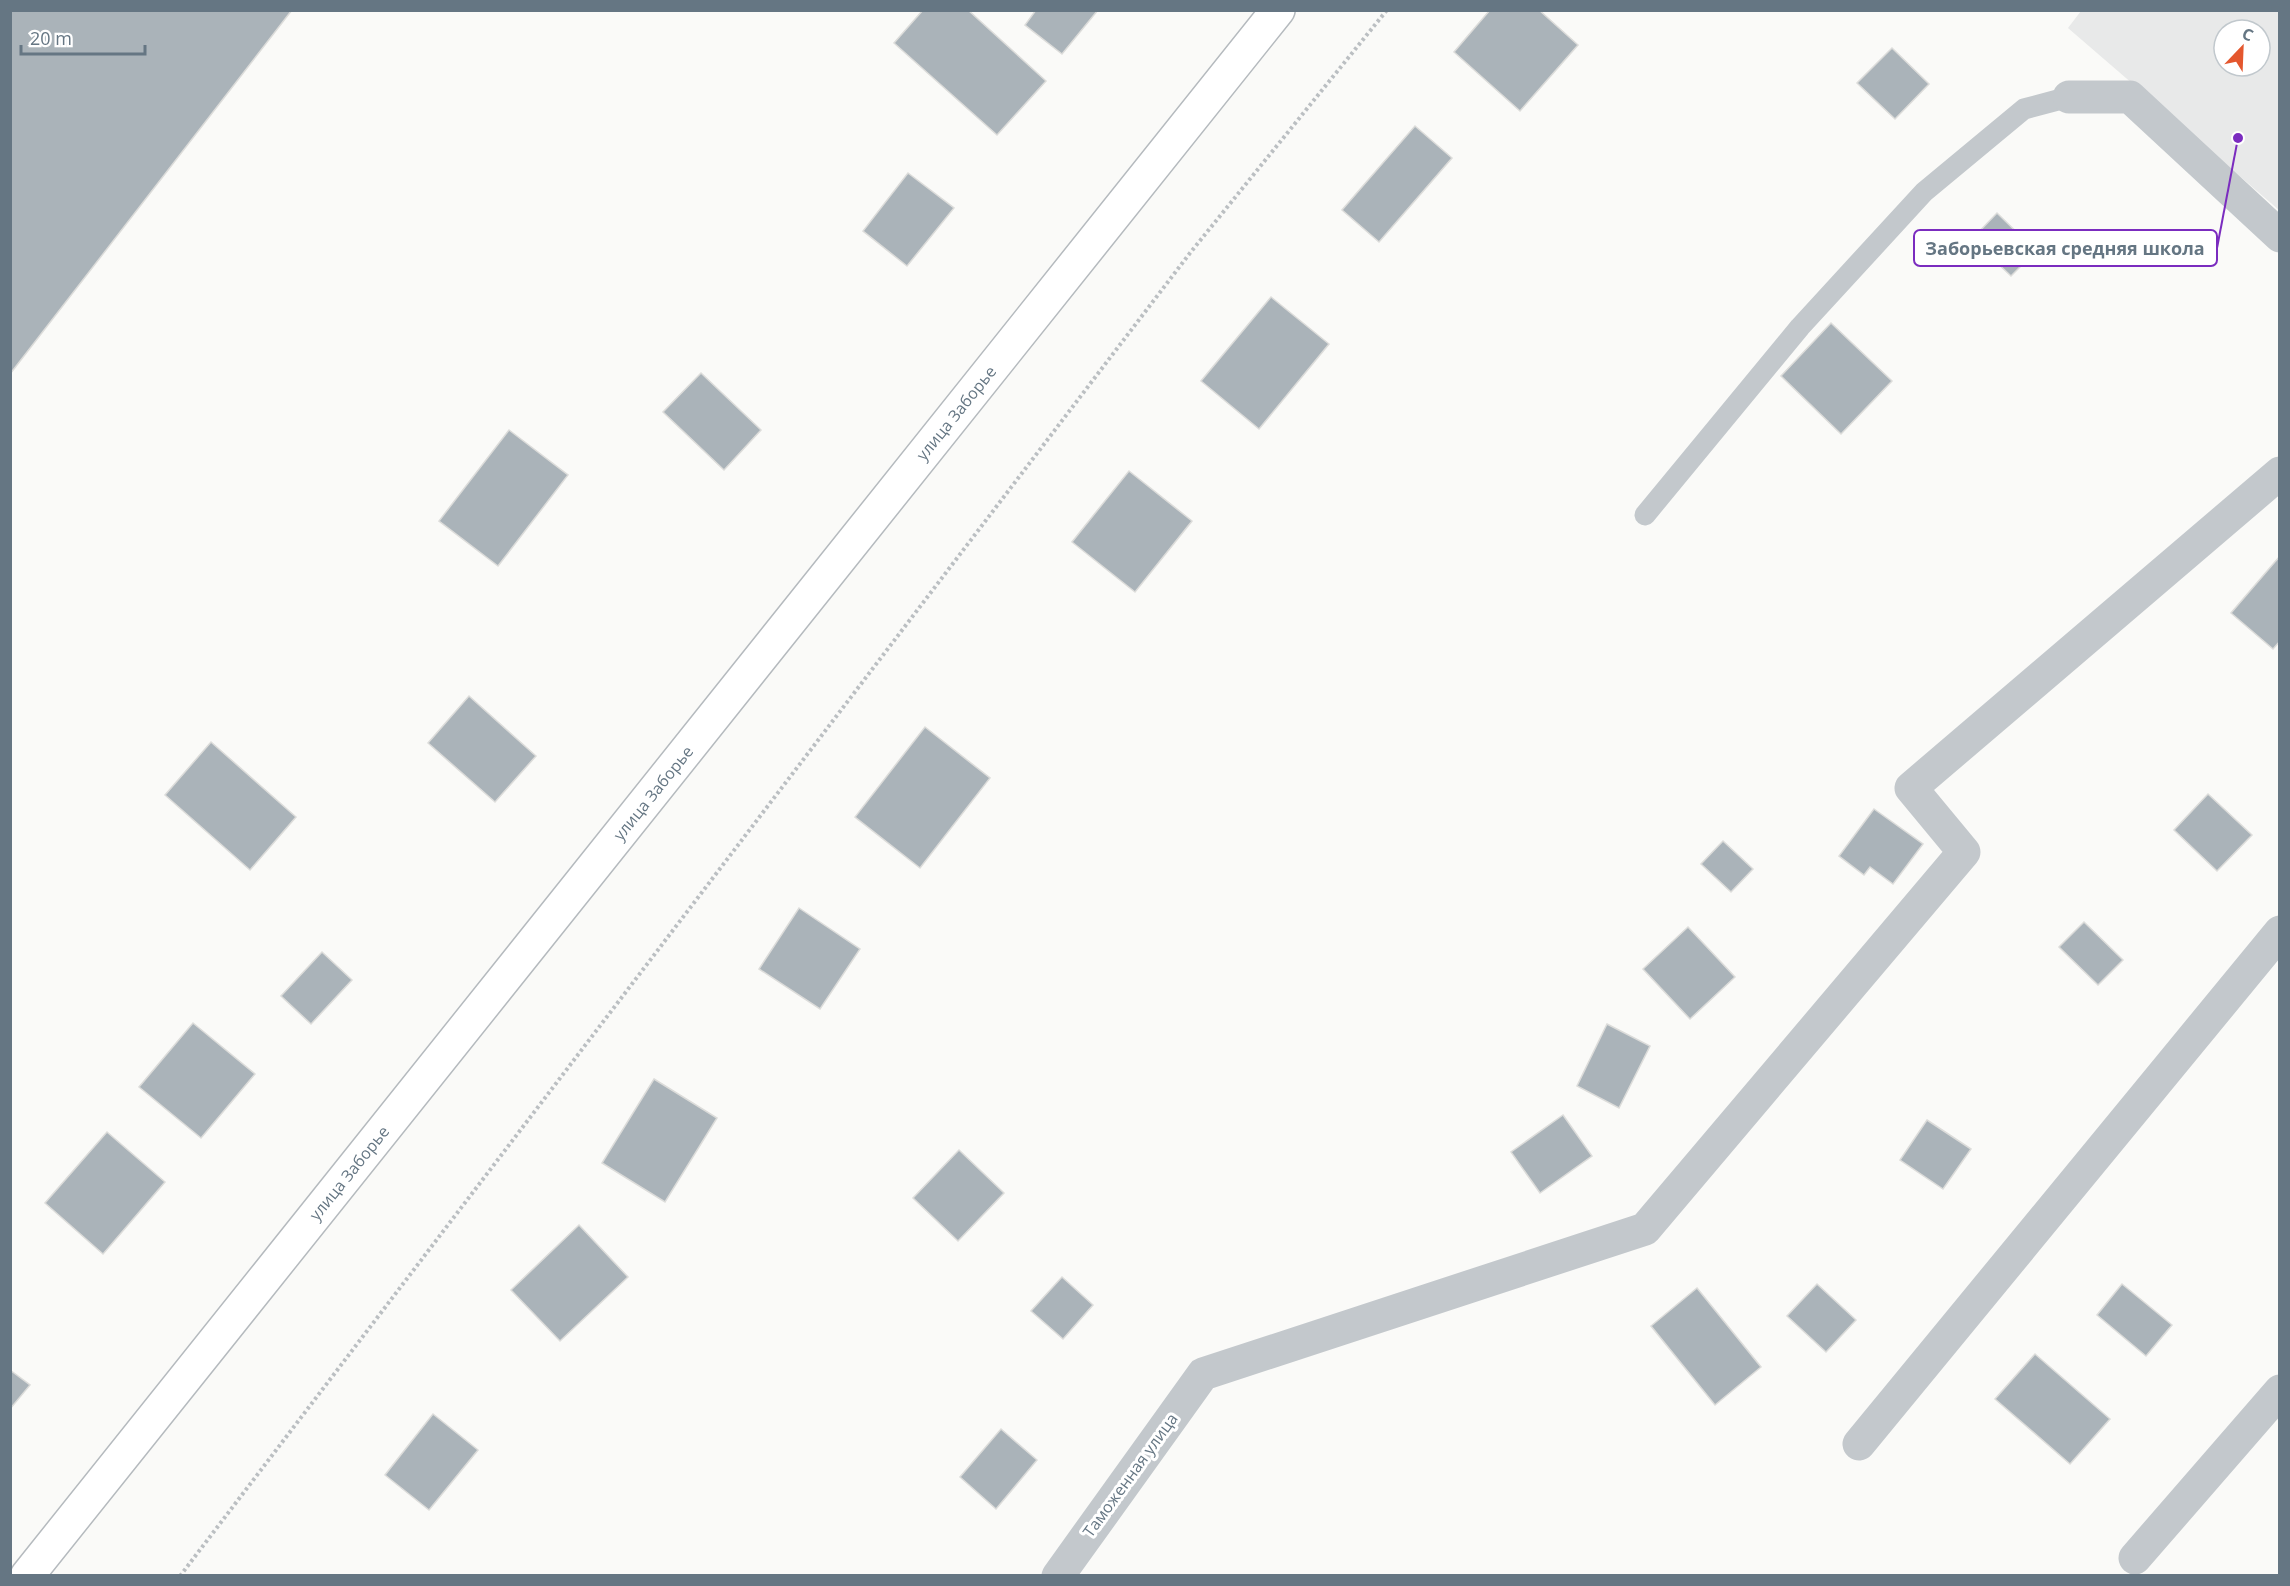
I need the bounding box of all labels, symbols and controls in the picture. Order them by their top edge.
scale bar [21,18,146,56]
north arrow [2212,18,2272,78]
text: С [2239,22,2257,46]
text: 20 m [30,26,72,50]
callout: Заборьевская средняя школа [1914,230,2217,266]
text: Заборьевская средняя школа [1925,236,2205,260]
street label: улица Заборье [911,361,1001,465]
street label: улица Заборье [608,741,698,845]
street label: улица Заборье [304,1121,394,1225]
street label: Таможенная улица [1078,1409,1182,1541]

